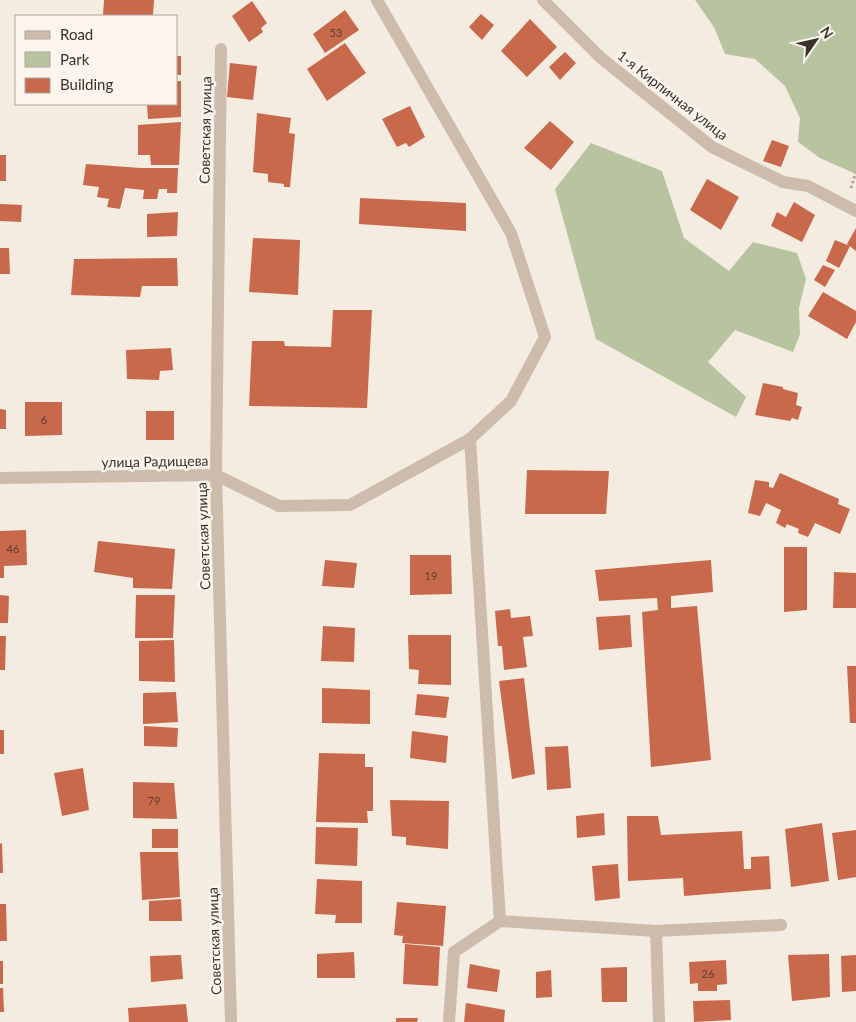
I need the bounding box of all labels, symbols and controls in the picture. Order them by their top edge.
legend [15,15,178,105]
north arrow [791,15,841,65]
text: N [817,23,837,42]
text: Road [60,25,93,43]
house number: 53 [330,26,342,39]
street label: 1-я Кирпичная улица [614,47,732,143]
text: Park [60,50,90,68]
text: Building [60,75,113,93]
street label: Советская улица [196,76,214,184]
house number: 6 [41,413,47,426]
street label: улица Радищева [101,452,209,470]
street label: Советская улица [193,482,213,590]
house number: 46 [7,542,19,555]
house number: 19 [425,569,437,582]
house number: 79 [148,794,160,807]
street label: Советская улица [204,887,224,995]
house number: 26 [702,967,714,980]

